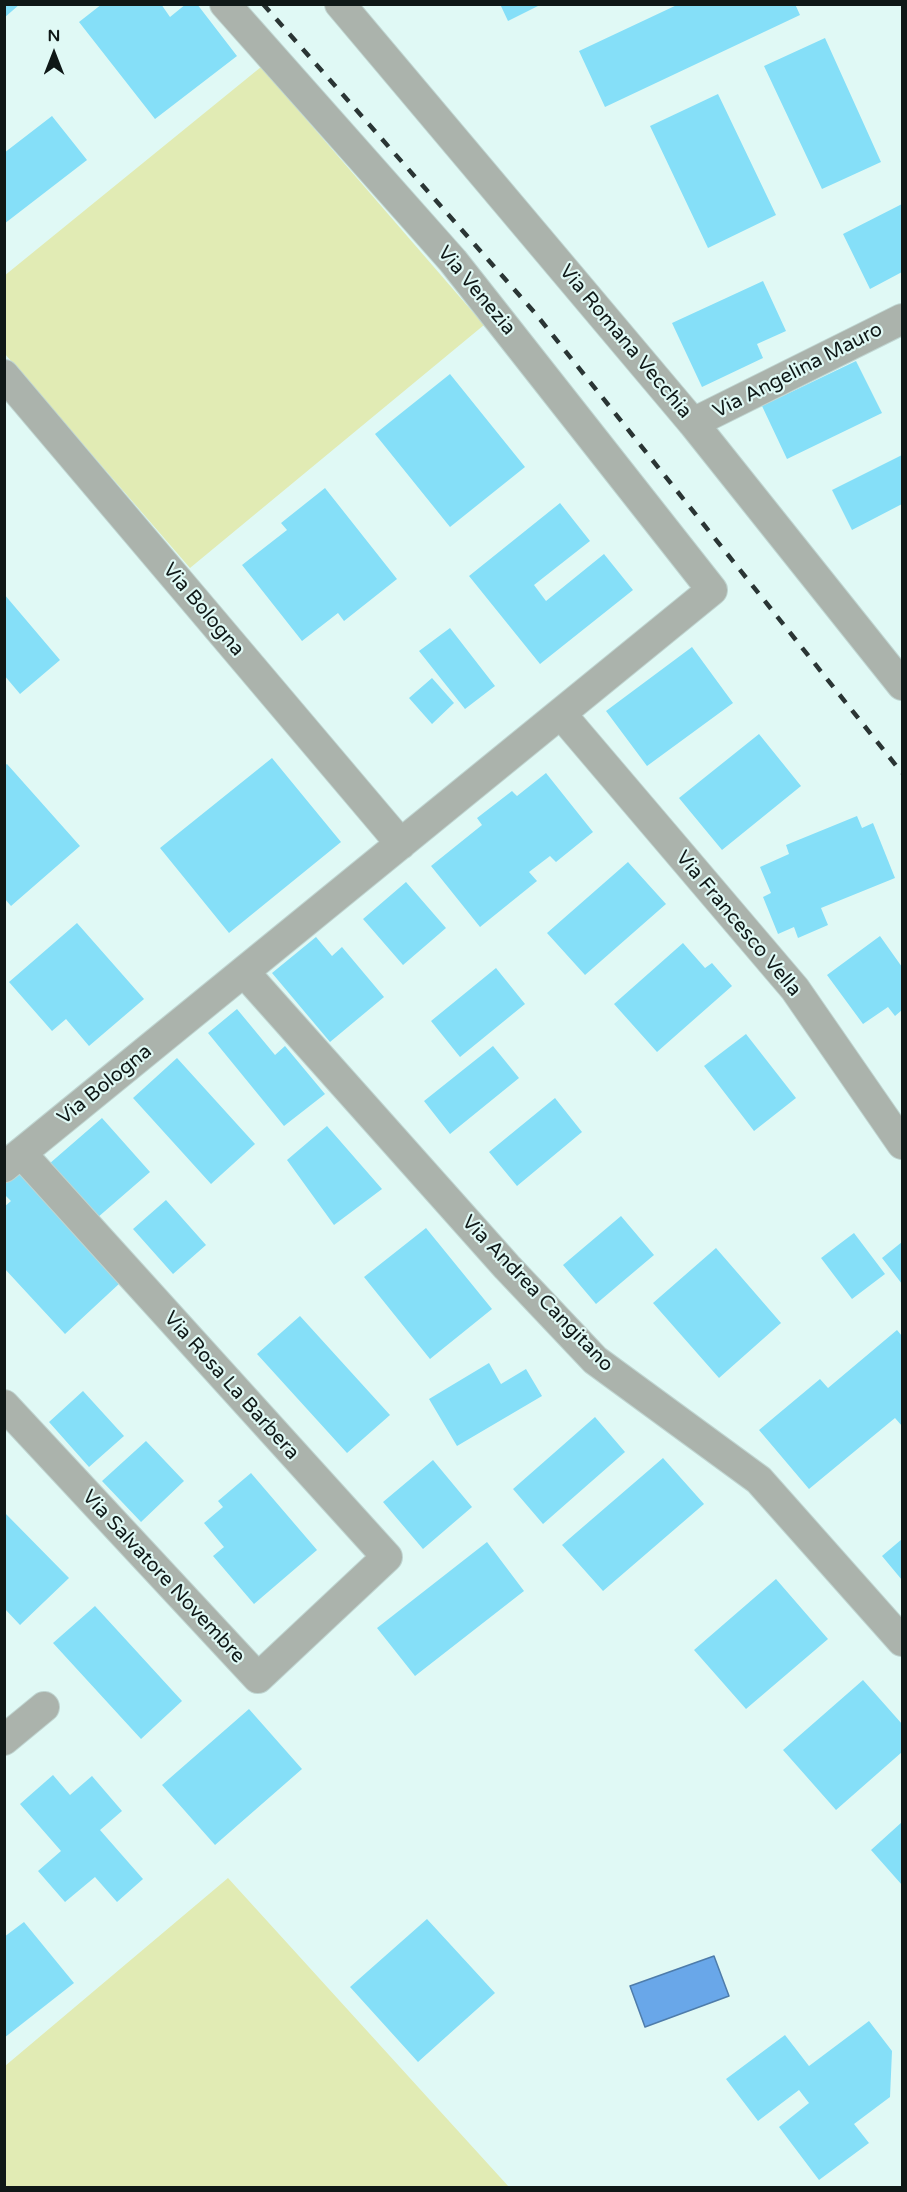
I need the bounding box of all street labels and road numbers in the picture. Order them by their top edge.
street label: Via Venezia [432,242,520,340]
street label: Via Romana Vecchia [554,260,696,424]
street label: Via Angelina Mauro [709,318,887,424]
street label: Via Bologna [157,559,249,661]
street label: Via Francesco Vella [670,846,806,1002]
street label: Via Bologna [53,1040,157,1130]
street label: Via Andrea Cangitano [456,1211,618,1377]
street label: Via Rosa La Barbera [158,1307,304,1465]
street label: Via Salvatore Novembre [77,1485,249,1669]

